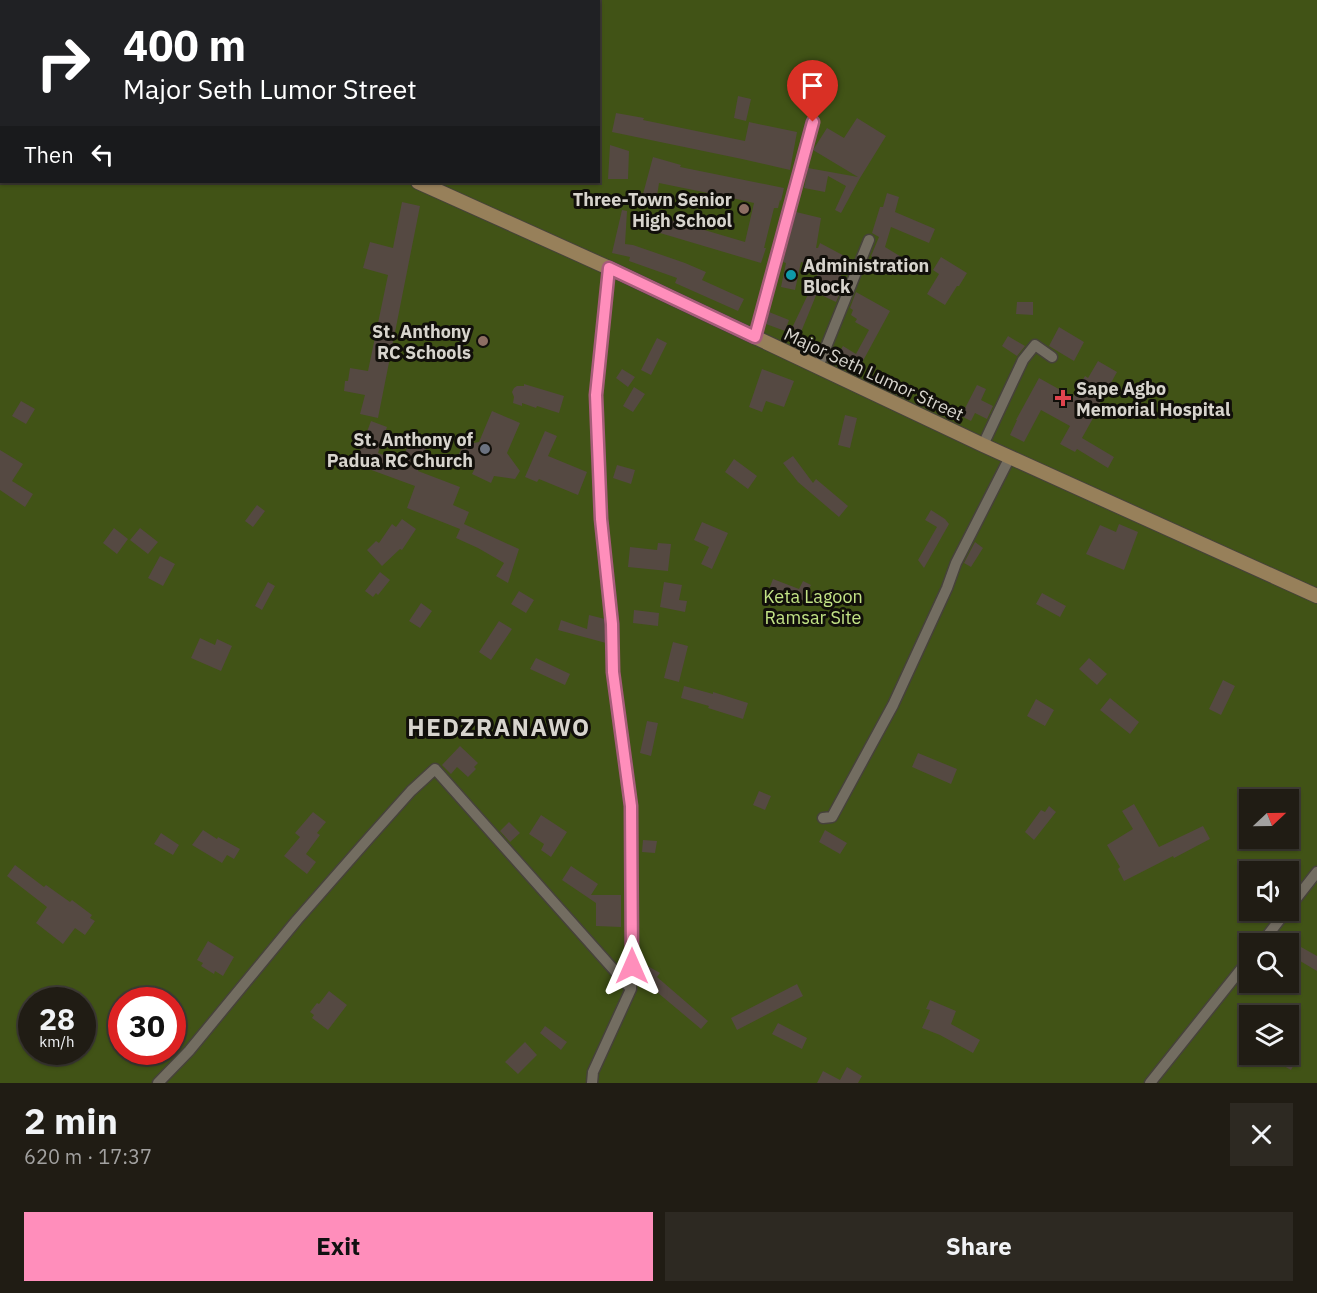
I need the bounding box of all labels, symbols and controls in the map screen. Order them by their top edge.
text: 400 m [123,18,246,73]
icon: right [24,24,102,102]
pin [787,60,838,122]
icon: arrive [796,69,829,102]
text: Major Seth Lumor Street [123,71,417,106]
icon: left [86,138,119,171]
text: Then [24,140,74,169]
place label: Three-Town Senior High School [573,188,733,232]
marker: Three-Town Senior High School [737,202,751,216]
place label: Administration Block [803,254,929,298]
marker: Administration Block [784,268,798,282]
place label: St. Anthony RC Schools [372,320,471,364]
street label: Major Seth Lumor Street [780,322,968,426]
marker: St. Anthony RC Schools [476,334,490,348]
place label: Sape Agbo Memorial Hospital [1076,377,1231,421]
marker: Sape Agbo Memorial Hospital [1054,389,1072,407]
place label: St. Anthony of Padua RC Church [327,428,473,472]
marker: St. Anthony of Padua RC Church [478,442,492,456]
park label: Keta Lagoon Ramsar Site [763,585,863,629]
district label: HEDZRANAWO [407,711,591,743]
north arrow [1239,789,1299,849]
map controls [1239,789,1299,1065]
button: sound [1239,861,1299,921]
button: search [1239,933,1299,993]
position arrow [600,934,664,998]
speed limit sign: 30 [108,987,186,1065]
text: 28 [39,999,75,1038]
button: layers [1239,1005,1299,1065]
text: km/h [39,1032,75,1051]
text: 2 min [24,1097,118,1144]
button: close [1230,1103,1293,1166]
text: 620 m · 17:37 [24,1143,152,1170]
button: Exit [24,1212,653,1281]
button: Share [665,1212,1293,1281]

